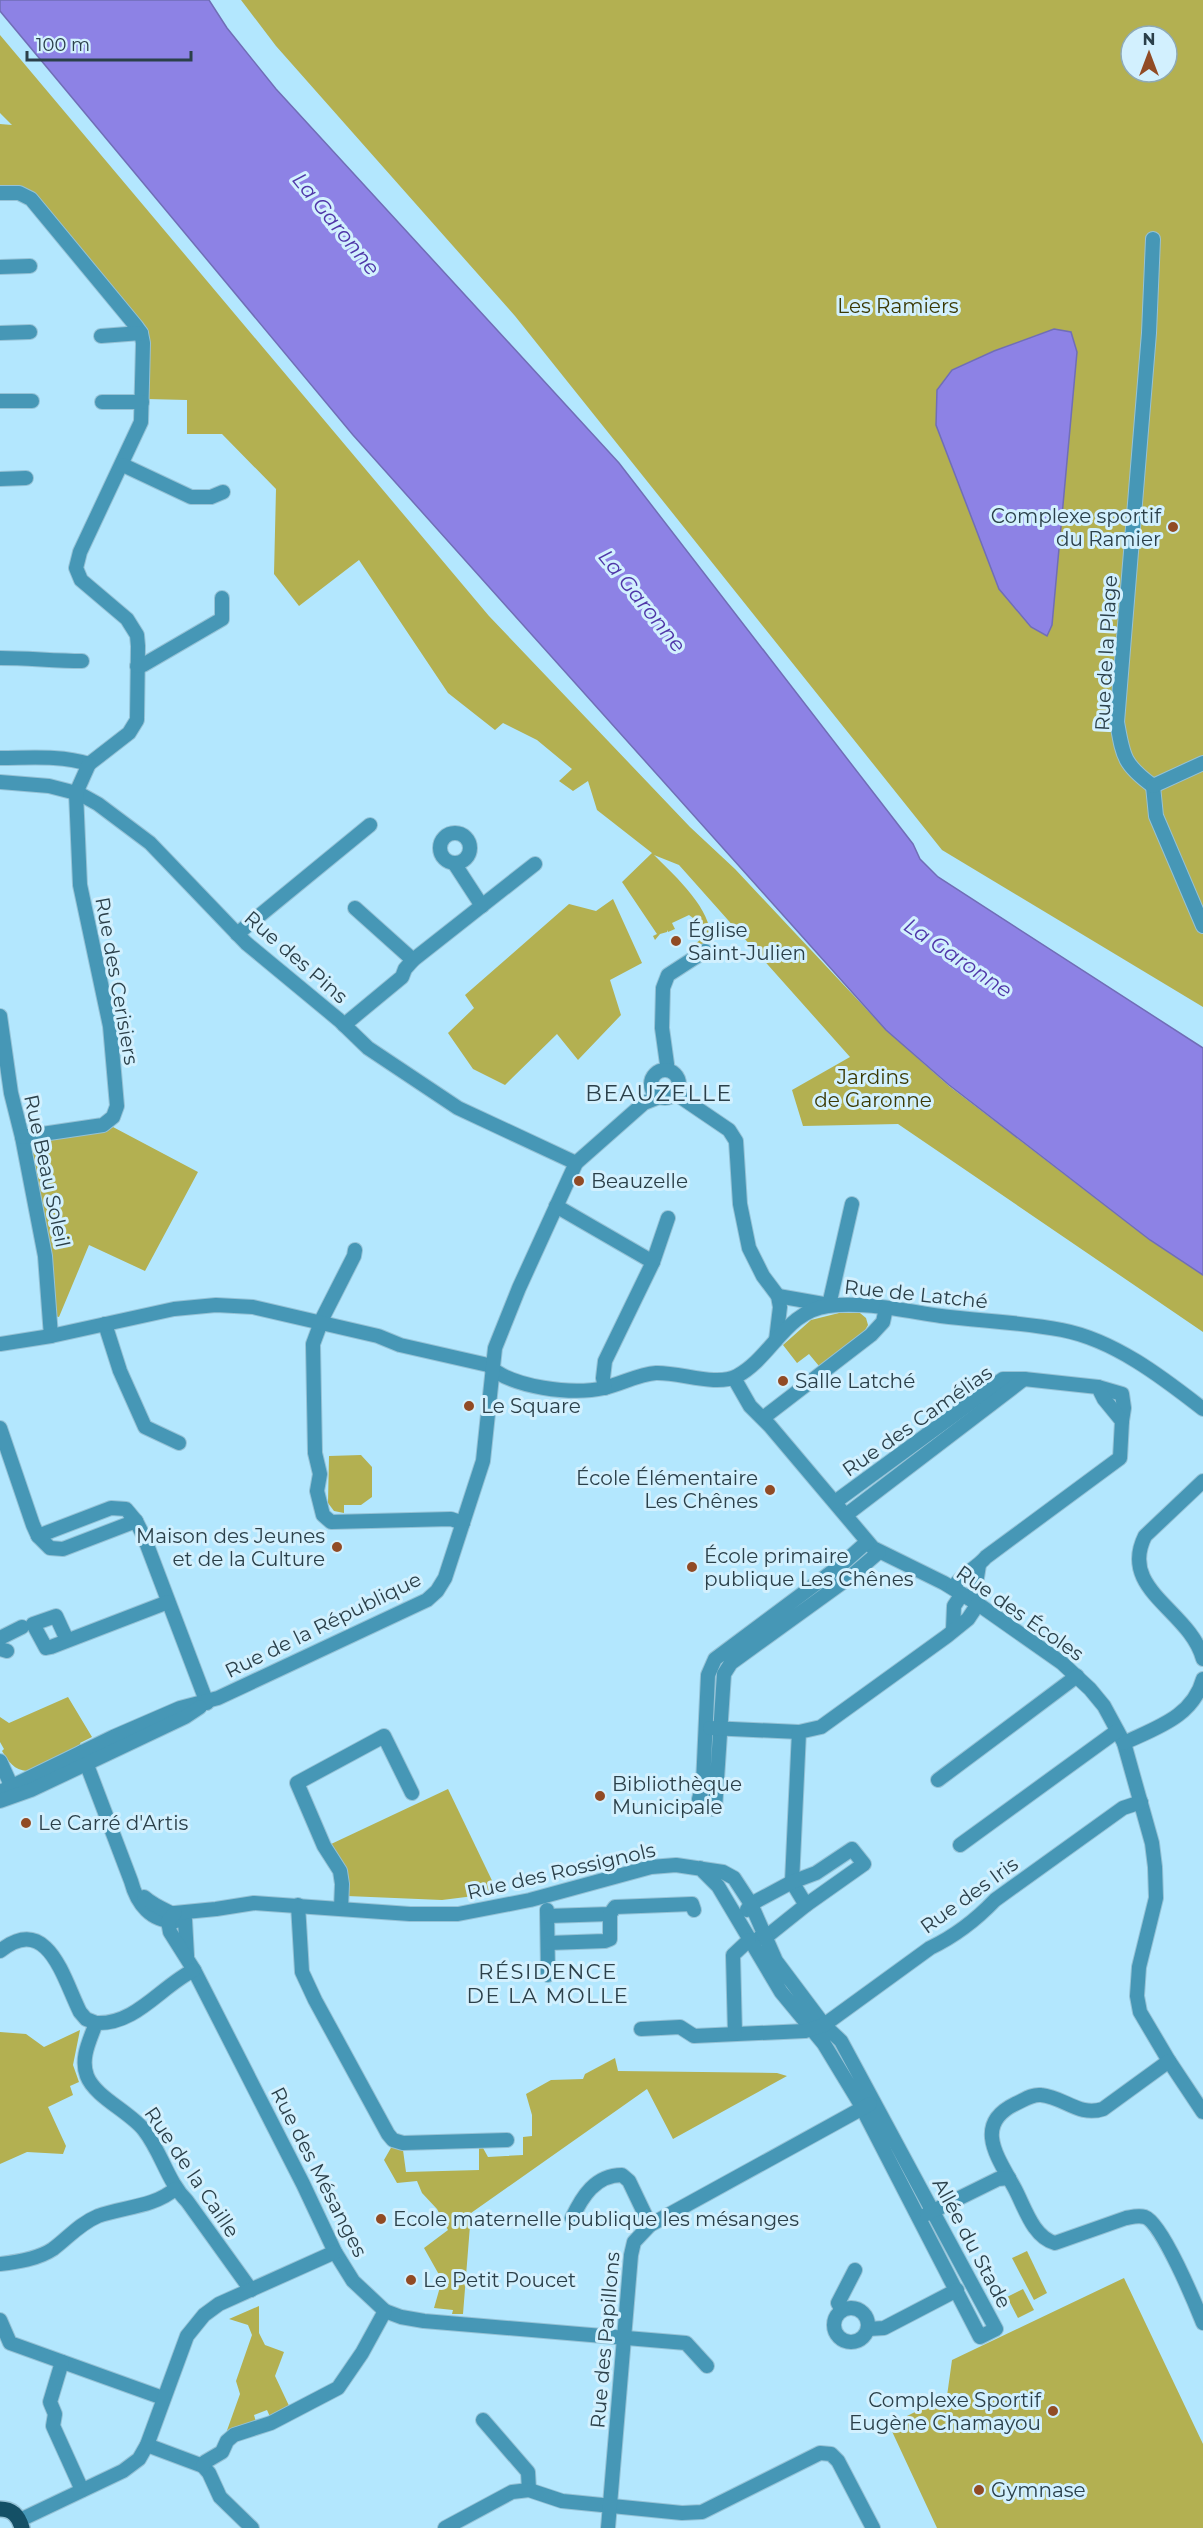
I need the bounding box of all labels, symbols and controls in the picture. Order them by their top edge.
scale bar [27,24,190,62]
north arrow [1119,24,1179,84]
text: N [1143,30,1155,49]
text: 100 m [36,34,90,56]
water label: La Garonne [287,167,385,280]
park label: Les Ramiers [837,294,959,318]
place label: Complexe sportif du Ramier [991,504,1162,551]
marker: Complexe sportif du Ramier [1166,520,1180,534]
water label: La Garonne [593,544,691,657]
street label: Rue de la Plage [1090,575,1122,731]
street label: Rue des Cerisiers [90,895,144,1067]
street label: Rue des Pins [239,906,353,1008]
water label: La Garonne [900,912,1017,1003]
place label: Église Saint-Julien [688,918,806,965]
marker: Église Saint-Julien [669,934,683,948]
park label: Jardins de Garonne [814,1065,932,1112]
district label: BEAUZELLE [585,1080,733,1107]
street label: Rue Beau Soleil [19,1092,75,1250]
place label: Beauzelle [591,1169,688,1193]
marker: Beauzelle [572,1174,586,1188]
street label: Rue de Latché [843,1275,989,1313]
street label: Rue des Camélias [837,1360,997,1482]
place label: Salle Latché [795,1369,915,1393]
marker: Salle Latché [776,1374,790,1388]
place label: Le Square [481,1394,581,1418]
marker: Le Square [462,1399,476,1413]
place label: École Élémentaire Les Chênes [576,1466,758,1513]
marker: École Élémentaire Les Chênes [763,1483,777,1497]
place label: Maison des Jeunes et de la Culture [136,1524,325,1571]
marker: Maison des Jeunes et de la Culture [330,1540,344,1554]
place label: École primaire publique Les Chênes [704,1544,914,1591]
marker: École primaire publique Les Chênes [685,1560,699,1574]
street label: Rue des Écoles [952,1560,1088,1666]
street label: Rue de la République [221,1567,425,1683]
place label: Bibliothèque Municipale [612,1772,742,1819]
marker: Bibliothèque Municipale [593,1789,607,1803]
place label: Le Carré d'Artis [38,1811,189,1835]
marker: Le Carré d'Artis [19,1816,33,1830]
street label: Rue des Rossignols [464,1838,658,1904]
street label: Rue des Iris [915,1851,1023,1938]
district label: RÉSIDENCE DE LA MOLLE [467,1959,629,2008]
street label: Rue des Mésanges [266,2083,372,2261]
street label: Rue de la Caille [139,2102,245,2242]
street label: Allée du Stade [928,2174,1016,2312]
place label: Ecole maternelle publique les mésanges [393,2207,799,2231]
marker: Ecole maternelle publique les mésanges [374,2212,388,2226]
street label: Rue des Papillons [585,2250,625,2429]
place label: Le Petit Poucet [423,2268,576,2292]
marker: Le Petit Poucet [404,2273,418,2287]
place label: Complexe Sportif Eugène Chamayou [849,2388,1042,2435]
marker: Complexe Sportif Eugène Chamayou [1046,2404,1060,2418]
place label: Gymnase [991,2478,1086,2502]
marker: Gymnase [972,2483,986,2497]

